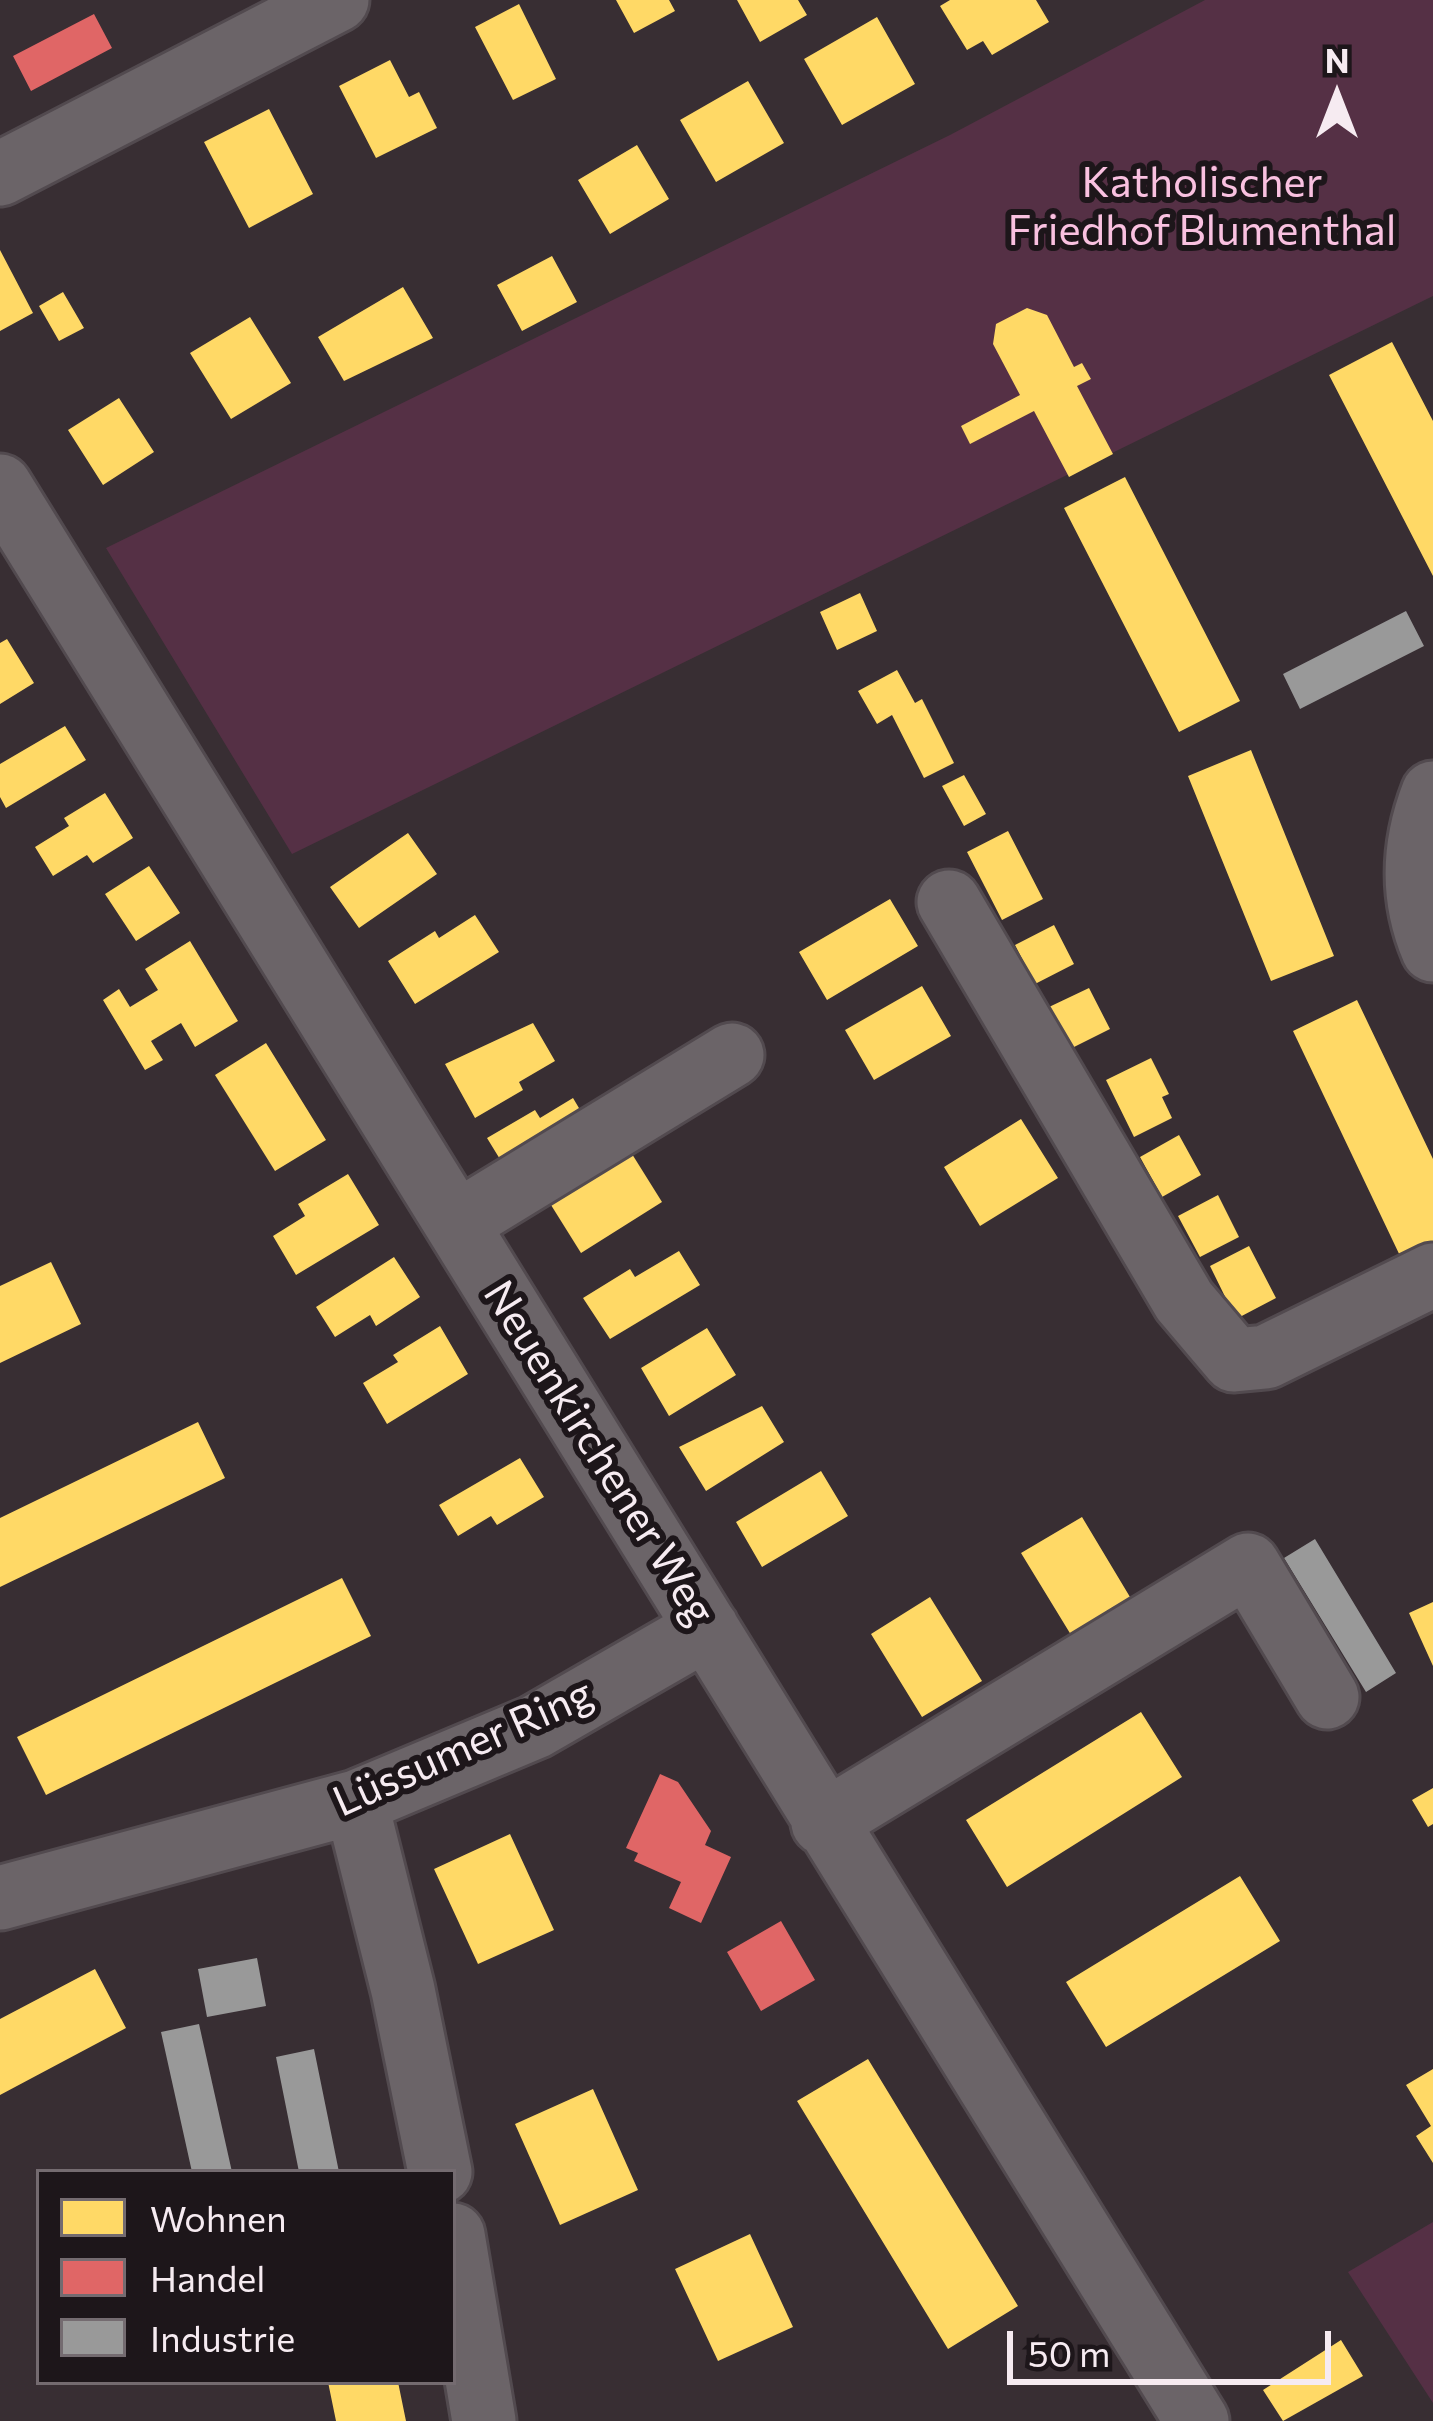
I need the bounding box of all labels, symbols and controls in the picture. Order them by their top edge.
north arrow [1277,36,1397,156]
text: N [1325,39,1349,80]
park label: Katholischer Friedhof Blumenthal [1008,158,1396,256]
street label: Neuenkirchener Weg [473,1272,725,1634]
street label: Lüssumer Ring [326,1668,600,1828]
legend [36,2169,456,2385]
text: Wohnen [150,2195,287,2239]
text: Handel [150,2255,265,2299]
scale bar [1013,2307,1337,2381]
text: Industrie [150,2315,295,2359]
text: 50 m [1028,2330,1110,2374]

